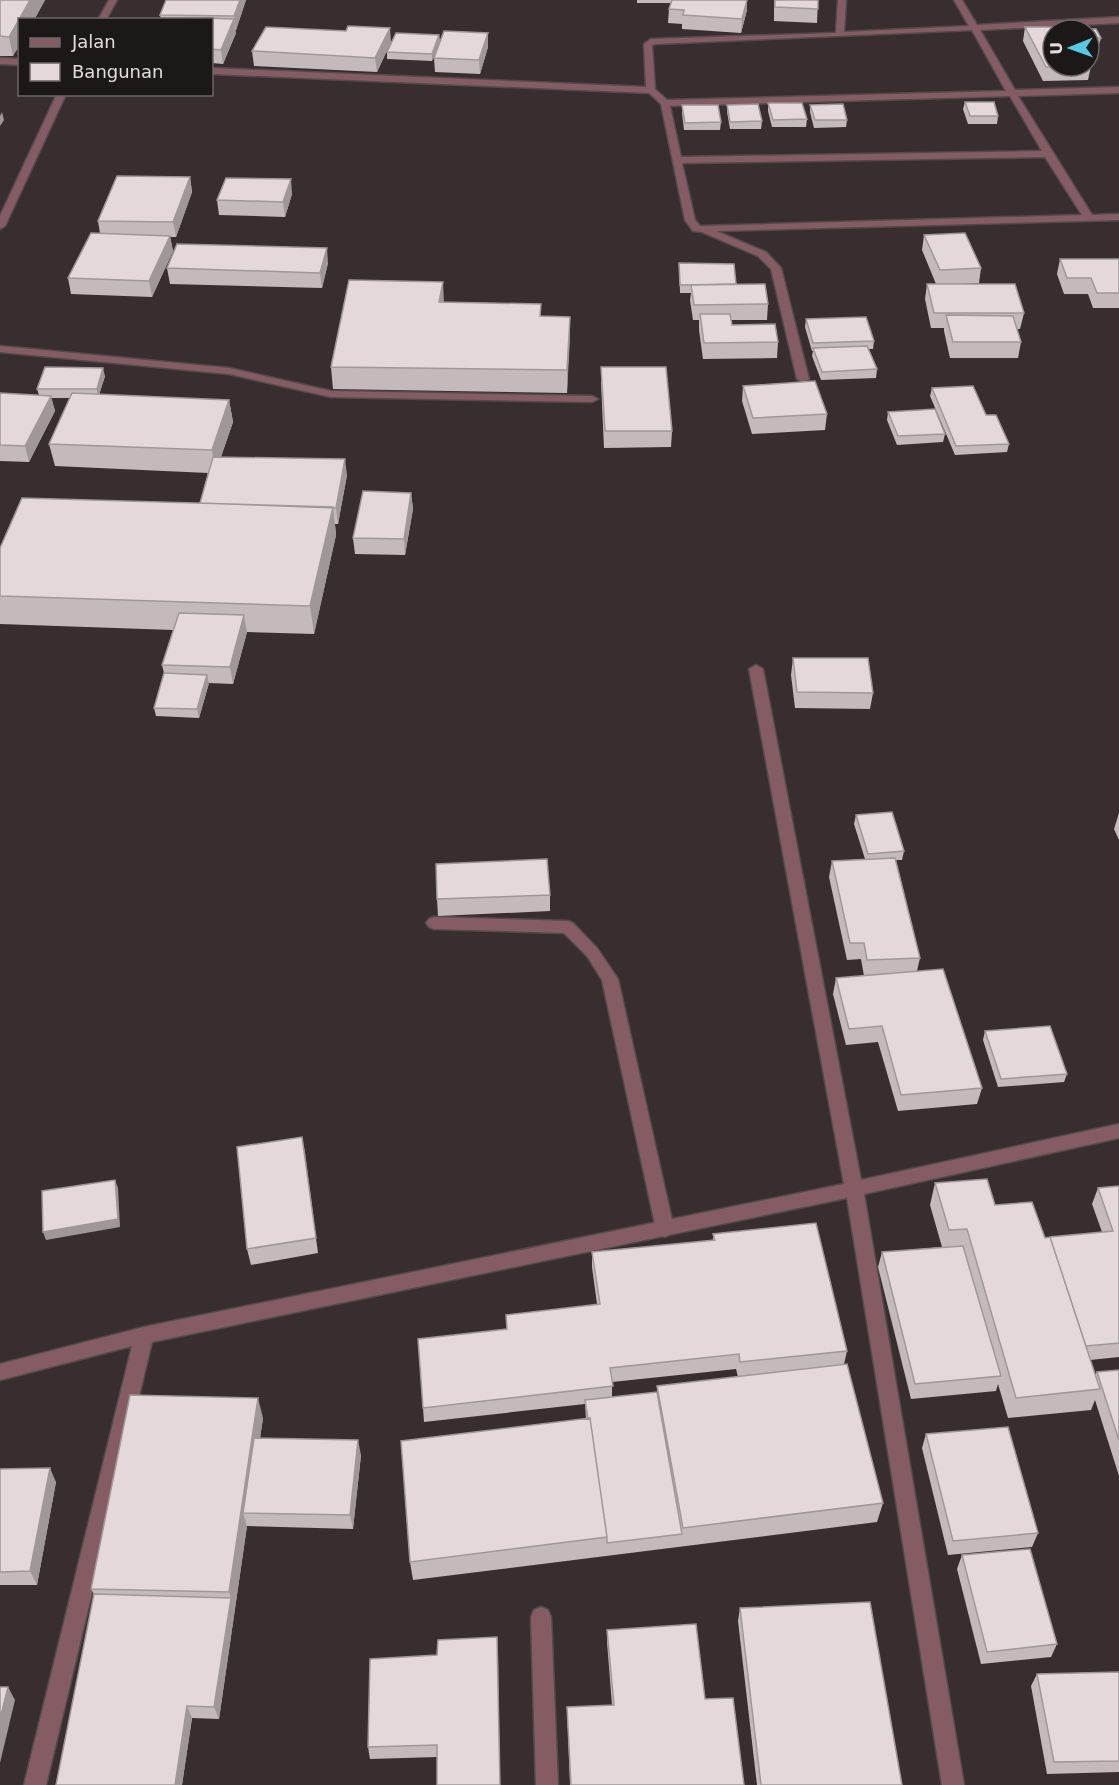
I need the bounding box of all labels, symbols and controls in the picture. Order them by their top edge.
legend [18,18,213,96]
north arrow [1041,18,1101,78]
text: Jalan [71,31,116,52]
text: U [1047,42,1066,55]
text: Bangunan [72,61,163,82]

